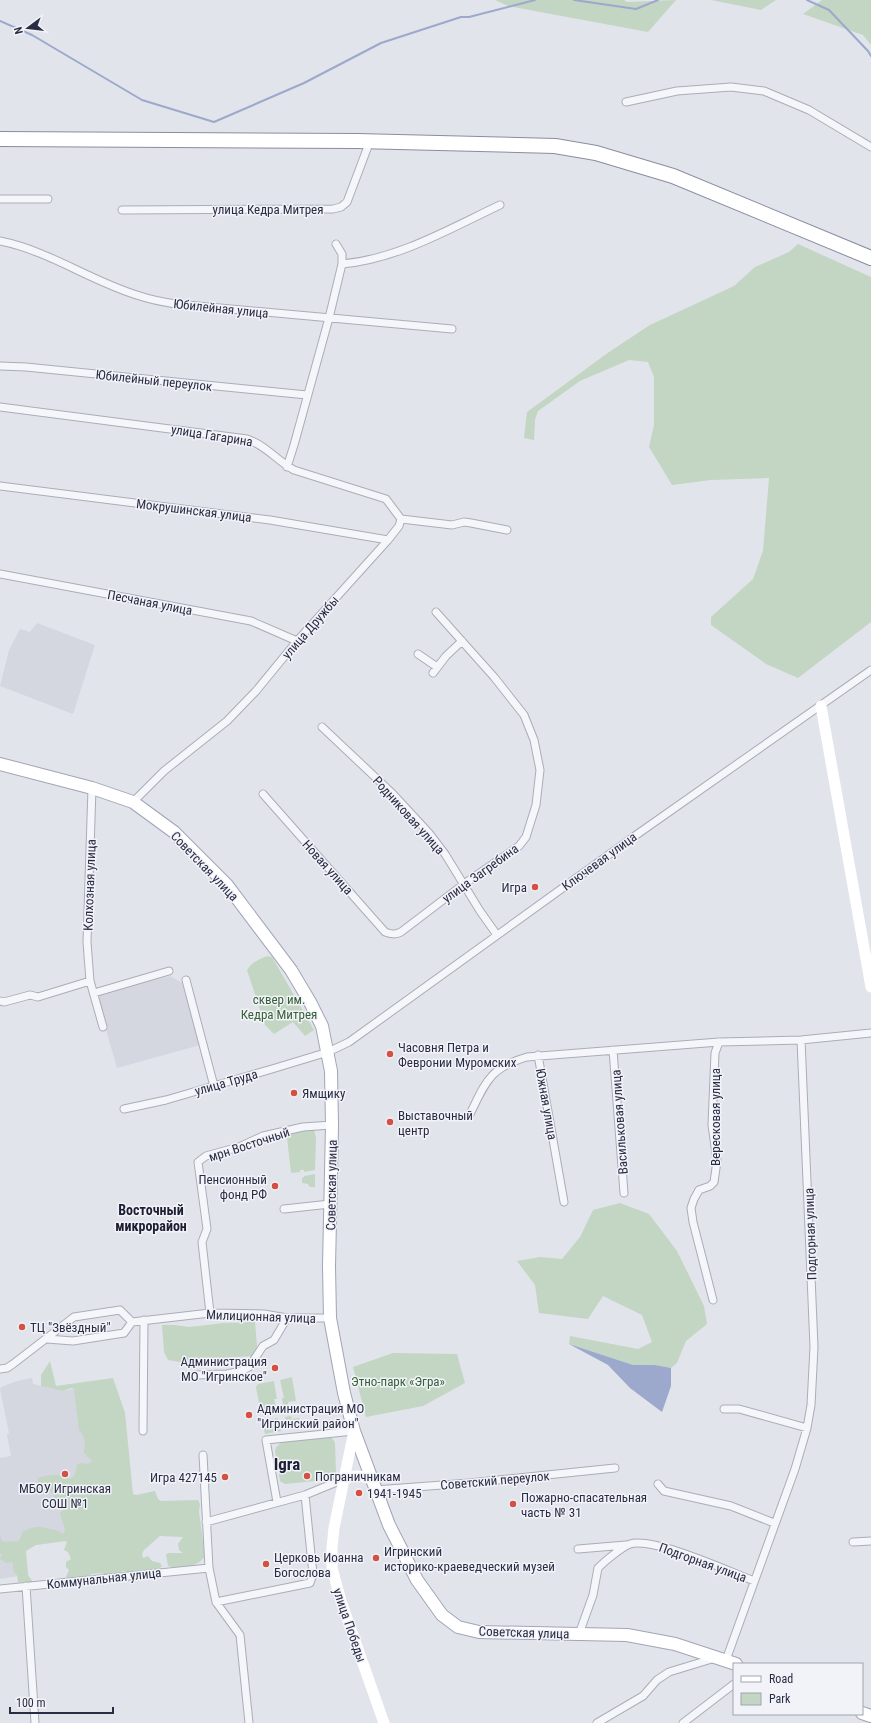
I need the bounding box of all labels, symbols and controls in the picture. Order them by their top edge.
north arrow [8,8,48,48]
text: N [12,25,26,35]
street label: улица Кедра Митрея [213,202,324,217]
street label: Юбилейная улица [173,296,269,321]
street label: Юбилейный переулок [95,367,214,394]
street label: улица Гагарина [170,422,254,449]
street label: Мокрушинская улица [135,496,252,525]
street label: Песчаная улица [106,587,194,618]
street label: улица Дружбы [279,593,342,662]
street label: Родниковая улица [370,773,447,857]
street label: Советская улица [168,829,242,904]
street label: Ключевая улица [559,829,640,894]
street label: Новая улица [299,837,356,898]
street label: Колхозная улица [80,839,99,931]
street label: улица Загребина [439,841,521,906]
place label: Игра [501,880,527,895]
marker: Игра [530,882,540,892]
park label: сквер им. Кедра Митрея [241,992,317,1022]
place label: Часовня Петра и Февронии Муромских [398,1040,517,1070]
marker: Часовня Петра и Февронии Муромских [385,1049,395,1059]
street label: улица Труда [193,1066,259,1099]
street label: Южная улица [533,1067,560,1141]
street label: Вересковая улица [708,1068,723,1166]
street label: Васильковая улица [608,1069,631,1175]
place label: Ямщику [302,1086,346,1101]
marker: Ямщику [289,1088,299,1098]
place label: Выставочный центр [398,1108,473,1138]
marker: Выставочный центр [385,1117,395,1127]
street label: мрн Восточный [207,1124,291,1165]
street label: Советская улица [323,1140,340,1230]
place label: Пенсионный фонд РФ [198,1172,267,1202]
marker: Пенсионный фонд РФ [270,1181,280,1191]
street label: Подгорная улица [801,1188,820,1280]
district label: Восточный микрорайон [115,1202,187,1234]
street label: Милиционная улица [206,1307,316,1326]
place label: ТЦ "Звёздный" [30,1320,111,1335]
marker: ТЦ "Звёздный" [17,1322,27,1332]
place label: Администрация МО "Игринское" [180,1354,267,1384]
marker: Администрация МО "Игринское" [270,1363,280,1373]
park label: Этно-парк «Эгра» [351,1374,445,1389]
place label: Администрация МО "Игринский район" [257,1401,364,1431]
marker: Администрация МО "Игринский район" [244,1410,254,1420]
district label: Igra [274,1454,300,1474]
street label: Советский переулок [440,1468,551,1493]
marker: МБОУ Игринская СОШ №1 [60,1469,70,1479]
place label: Пограничникам [315,1469,401,1484]
place label: Игра 427145 [150,1470,217,1485]
marker: Пограничникам [302,1471,312,1481]
marker: Игра 427145 [220,1472,230,1482]
place label: МБОУ Игринская СОШ №1 [19,1481,111,1511]
place label: 1941-1945 [367,1486,422,1501]
marker: 1941-1945 [354,1488,364,1498]
place label: Пожарно-спасательная часть № 31 [521,1490,647,1520]
marker: Пожарно-спасательная часть № 31 [508,1499,518,1509]
street label: Подгорная улица [657,1540,749,1585]
place label: Игринский историко-краеведческий музей [384,1544,555,1574]
place label: Церковь Иоанна Богослова [274,1550,363,1580]
marker: Игринский историко-краеведческий музей [371,1553,381,1563]
marker: Церковь Иоанна Богослова [261,1559,271,1569]
street label: Коммунальная улица [46,1565,162,1592]
street label: улица Победы [330,1586,369,1664]
street label: Советская улица [478,1623,570,1642]
legend [733,1663,863,1715]
text: Road [769,1672,793,1686]
scale bar [10,1689,113,1715]
text: Park [769,1692,791,1706]
text: 100 m [16,1696,46,1710]

